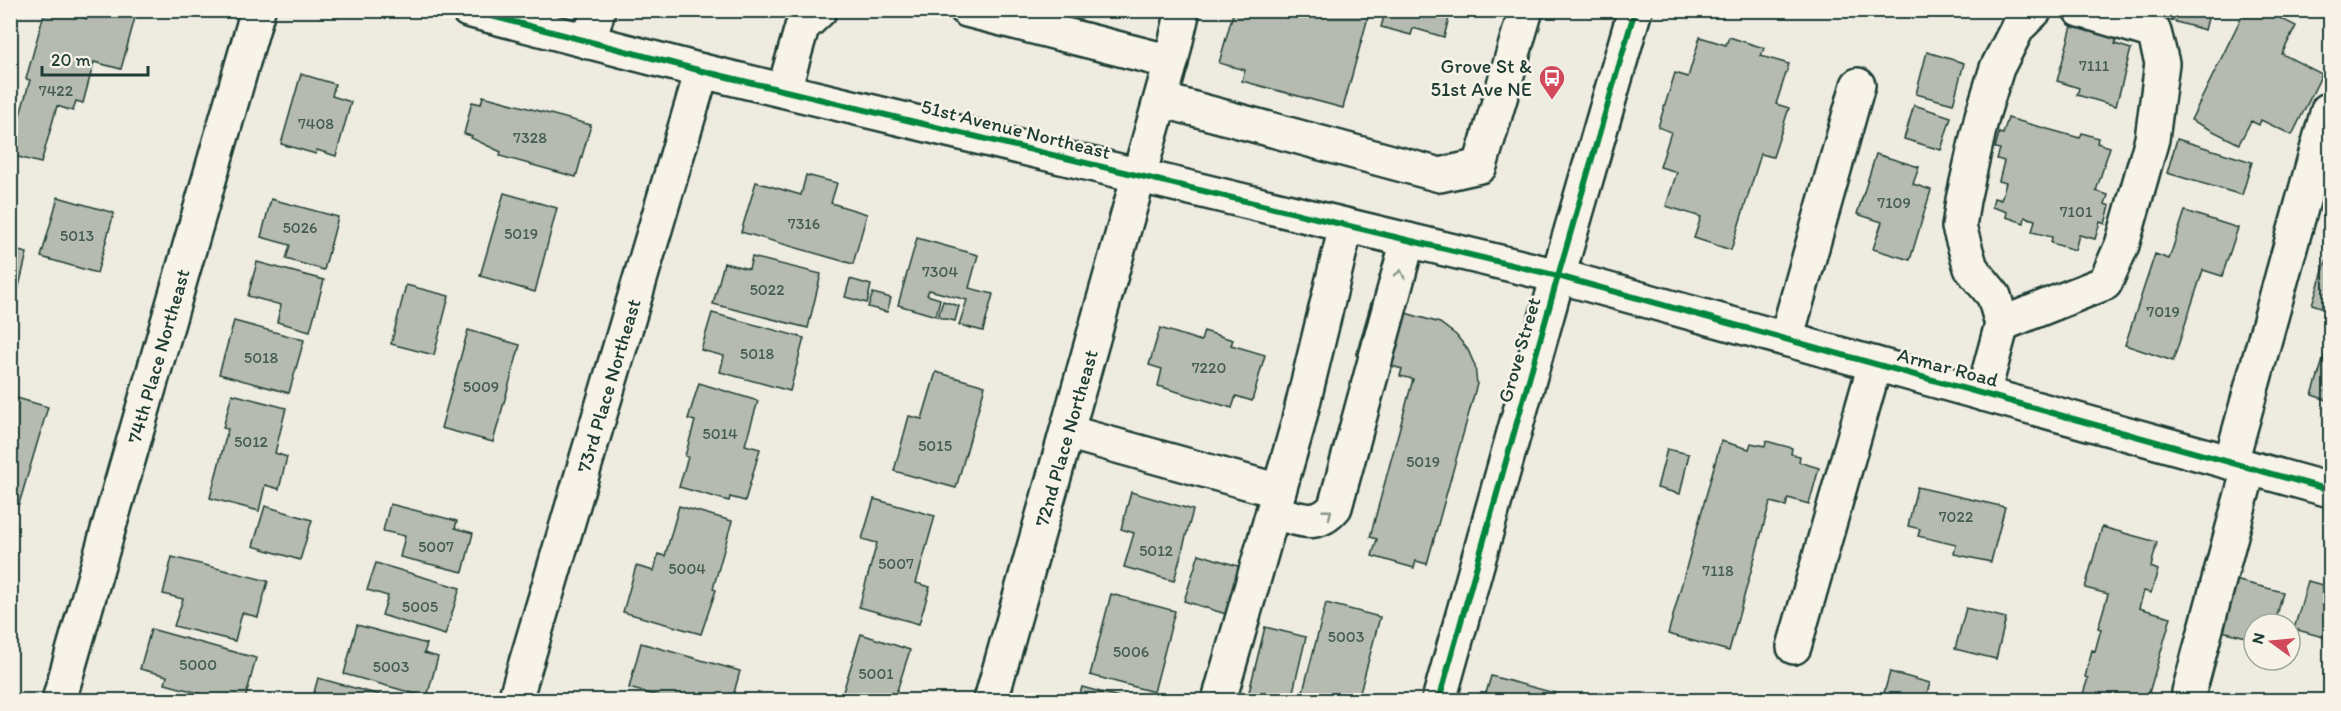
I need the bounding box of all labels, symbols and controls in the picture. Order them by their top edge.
scale bar [42,39,148,77]
text: 20 m [51,49,91,71]
place label: Grove St & 51st Ave NE [1431,54,1532,101]
house number: 7111 [2079,56,2110,75]
bus stop icon: Grove St & 51st Ave NE [1537,63,1567,101]
house number: 7422 [39,81,74,100]
street label: 51st Avenue Northeast [919,94,1113,164]
house number: 7408 [298,114,334,133]
house number: 7328 [513,128,547,147]
house number: 7109 [1877,193,1911,212]
house number: 7101 [2060,202,2093,221]
house number: 7316 [788,214,820,233]
house number: 5026 [282,218,318,237]
house number: 5019 [504,224,538,243]
house number: 5013 [60,226,94,245]
house number: 7304 [922,262,958,281]
street label: 74th Place Northeast [122,266,195,446]
one-way arrow [1392,270,1405,280]
house number: 5022 [749,280,785,299]
street label: Grove Street [1492,294,1546,406]
street label: 73rd Place Northeast [571,296,646,475]
house number: 7019 [2146,302,2180,321]
street label: Armar Road [1895,342,2001,392]
house number: 5018 [740,344,774,363]
street label: 72nd Place Northeast [1029,347,1103,529]
house number: 5018 [244,348,278,367]
house number: 7220 [1192,358,1226,377]
house number: 5009 [463,377,499,396]
house number: 5014 [702,424,738,443]
house number: 5012 [234,432,269,451]
house number: 5015 [918,436,952,455]
house number: 5019 [1406,452,1440,471]
house number: 7022 [1939,507,1974,526]
one-way arrow [1321,510,1332,521]
house number: 5007 [418,537,454,556]
house number: 5012 [1139,541,1174,560]
house number: 5007 [878,554,914,573]
house number: 5004 [668,559,706,578]
house number: 7118 [1702,561,1734,580]
house number: 5005 [402,597,438,616]
north arrow [2242,612,2302,672]
house number: 5003 [1328,627,1365,646]
text: N [2247,631,2269,646]
house number: 5006 [1113,642,1149,661]
house number: 5000 [179,655,217,674]
house number: 5003 [373,657,410,676]
house number: 5001 [858,664,894,683]

